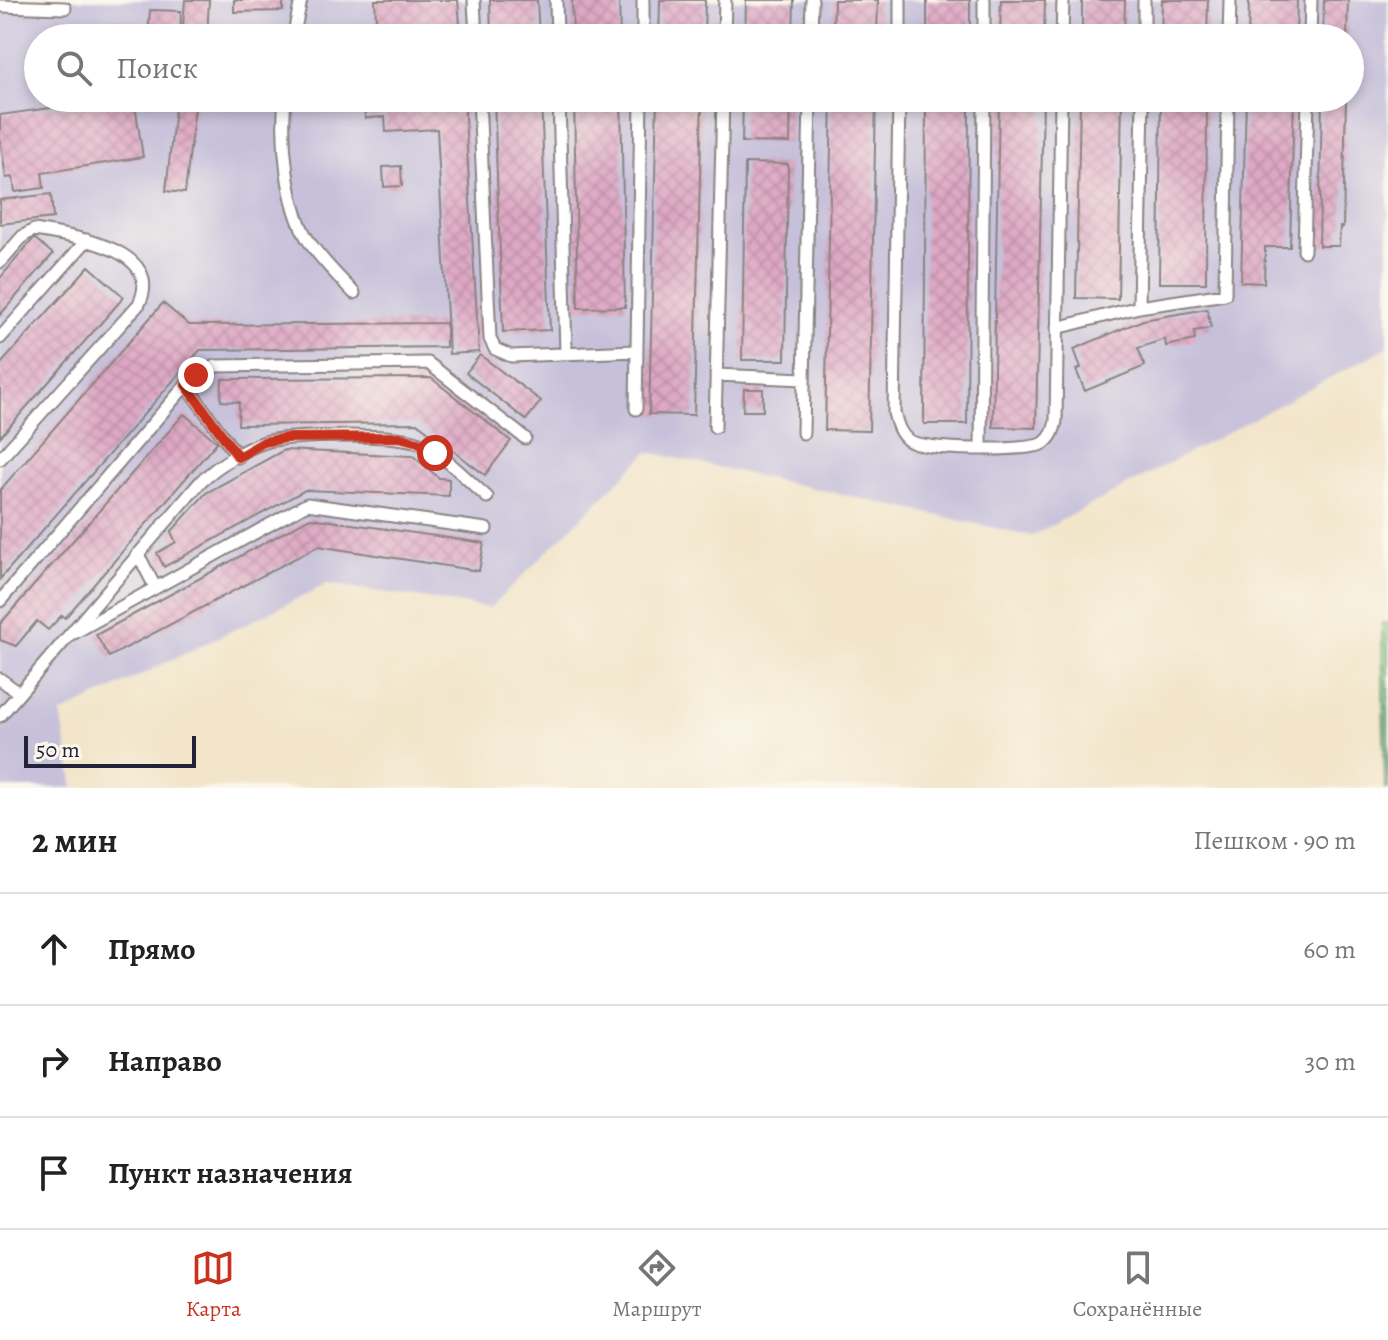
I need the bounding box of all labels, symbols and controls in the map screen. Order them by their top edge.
search box [24,24,1364,112]
icon: search [52,46,96,90]
text: Поиск [116,48,198,88]
route end [178,357,214,393]
route start [417,435,453,471]
scale bar [24,732,196,768]
text: 50 m [36,735,80,765]
text: 2 мин [32,817,118,864]
text: Пешком · 90 m [1193,823,1356,858]
icon: ahead [32,927,76,971]
text: Прямо [108,929,195,969]
text: 60 m [1303,932,1356,967]
icon: right [32,1039,76,1083]
text: Направо [108,1041,222,1081]
text: 30 m [1305,1044,1356,1079]
icon: arrive [32,1151,76,1195]
text: Пункт назначения [108,1153,353,1193]
tab: Карта [186,1246,241,1324]
tab: Маршрут [612,1246,701,1324]
tab: Сохранённые [1073,1246,1202,1324]

